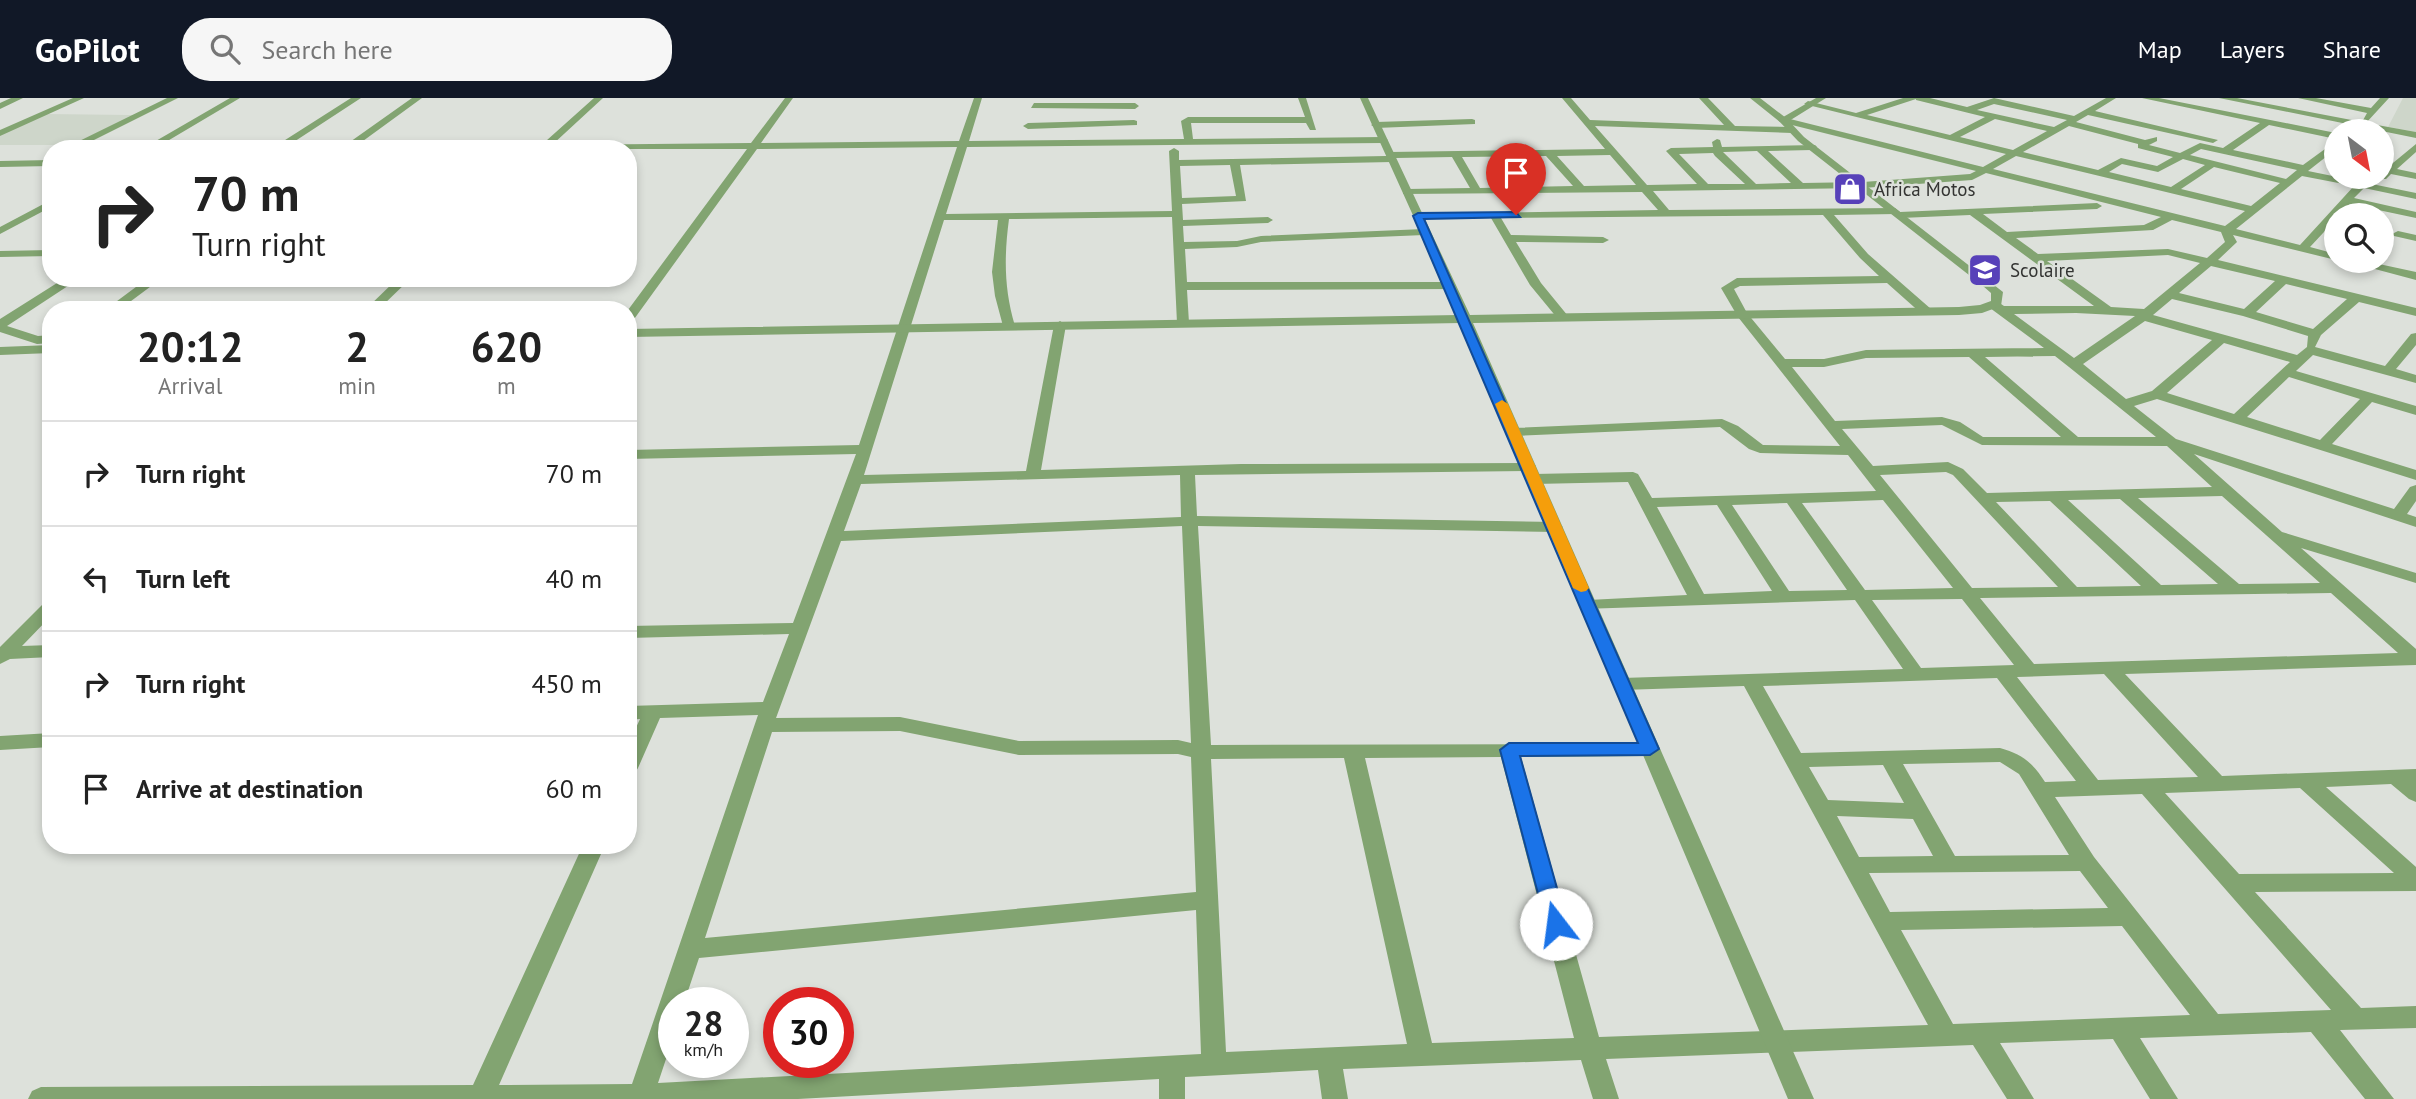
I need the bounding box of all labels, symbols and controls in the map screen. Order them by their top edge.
search box [182,18,672,81]
text: GoPilot [35,28,140,71]
icon: search [206,30,244,68]
text: Search here [262,33,393,66]
text: Map [2138,34,2182,65]
text: Layers [2220,34,2285,65]
text: Share [2323,34,2381,65]
north arrow [2324,119,2394,189]
map controls [2324,119,2394,273]
pin [1486,143,1546,215]
icon: arrive [1497,154,1535,192]
text: 70 m [192,161,299,225]
icon: right [77,168,168,259]
shop icon: Africa Motos [1831,170,1869,208]
place label: Africa Motos [1874,177,1975,201]
button: search [2324,203,2394,273]
text: Turn right [192,223,326,265]
school or university icon: Scolaire [1966,251,2004,289]
place label: Scolaire [2010,258,2075,282]
text: 20:12 [137,319,243,374]
text: 2 [345,319,369,374]
text: 620 [471,319,542,374]
text: Arrival [158,371,222,400]
text: min [338,371,376,400]
text: m [497,371,516,400]
icon: right [77,455,115,493]
text: Turn right [136,457,245,490]
text: 70 m [546,457,602,490]
icon: left [77,560,115,598]
text: Turn left [136,562,230,595]
text: 40 m [546,562,602,595]
icon: right [77,665,115,703]
text: Turn right [136,667,245,700]
text: 450 m [531,667,602,700]
icon: arrive [77,770,115,808]
text: Arrive at destination [136,772,363,805]
text: 60 m [546,772,602,805]
position arrow [1519,887,1593,961]
speed limit sign: 30 [763,987,854,1078]
text: 28 [684,1000,723,1046]
text: km/h [684,1038,723,1061]

